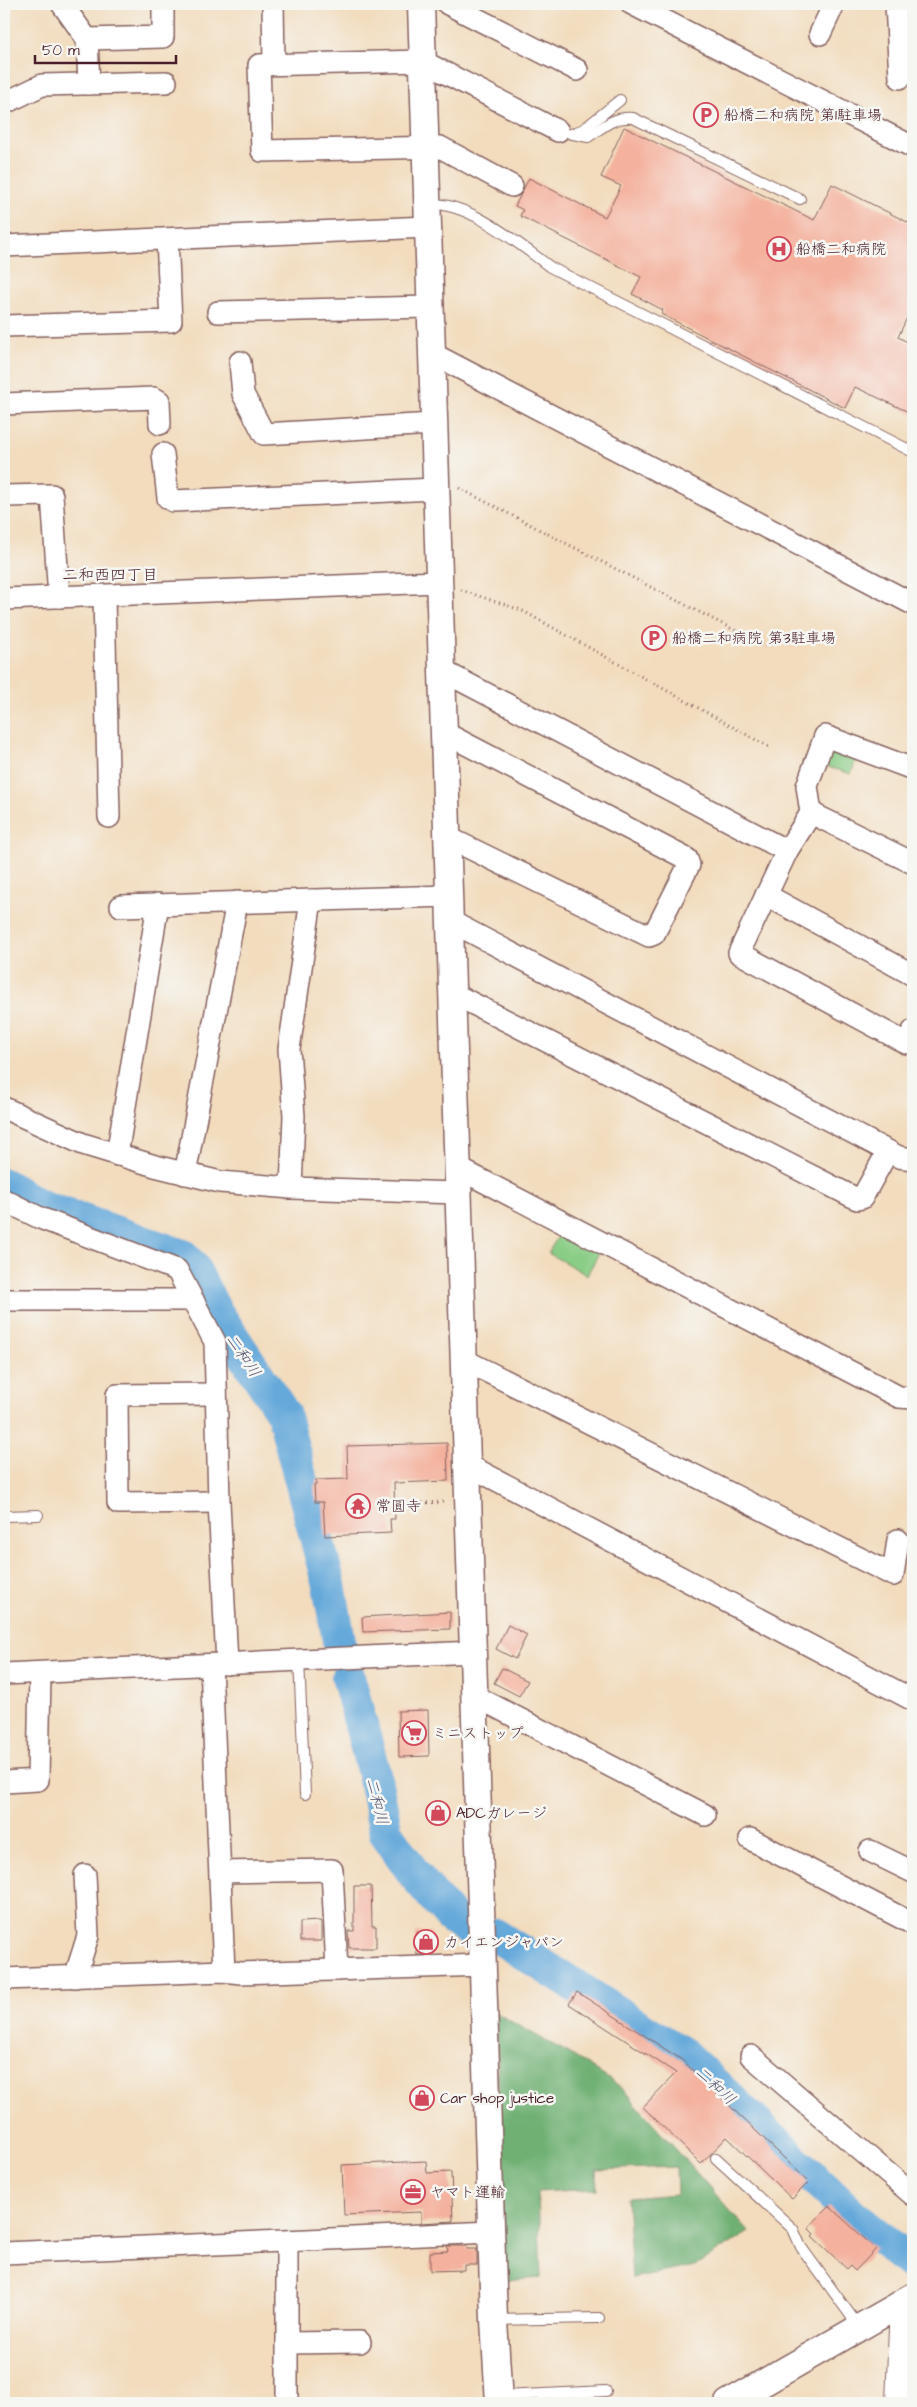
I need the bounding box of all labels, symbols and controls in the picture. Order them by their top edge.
scale bar [35,32,176,64]
text: 50 m [42,40,80,61]
parking icon: 船橋二和病院 第1駐車場 [693,102,719,128]
place label: 船橋二和病院 第1駐車場 [724,105,882,126]
hospital icon: 船橋二和病院 [766,236,792,262]
place label: 船橋二和病院 [796,239,886,260]
district label: 二和西四丁目 [62,564,158,586]
parking icon: 船橋二和病院 第3駐車場 [641,625,667,651]
place label: 船橋二和病院 第3駐車場 [672,628,836,649]
water label: 二和川 [221,1330,266,1382]
temple icon: 常圓寺 [345,1493,371,1519]
place label: 常圓寺 [376,1496,421,1517]
supermarket icon: ミニストップ [401,1720,427,1746]
place label: ミニストップ [432,1723,524,1744]
water label: 二和川 [361,1775,394,1827]
shop icon: ADCガレージ [425,1800,451,1826]
place label: ADCガレージ [456,1803,547,1824]
shop icon: カイエンジャパン [413,1929,439,1955]
place label: カイエンジャパン [444,1932,564,1953]
water label: 二和川 [690,2061,740,2110]
shop icon: Car shop justice [409,2085,435,2111]
place label: Car shop justice [440,2088,554,2109]
office icon: ヤマト運輸 [400,2179,426,2205]
place label: ヤマト運輸 [430,2182,505,2203]

